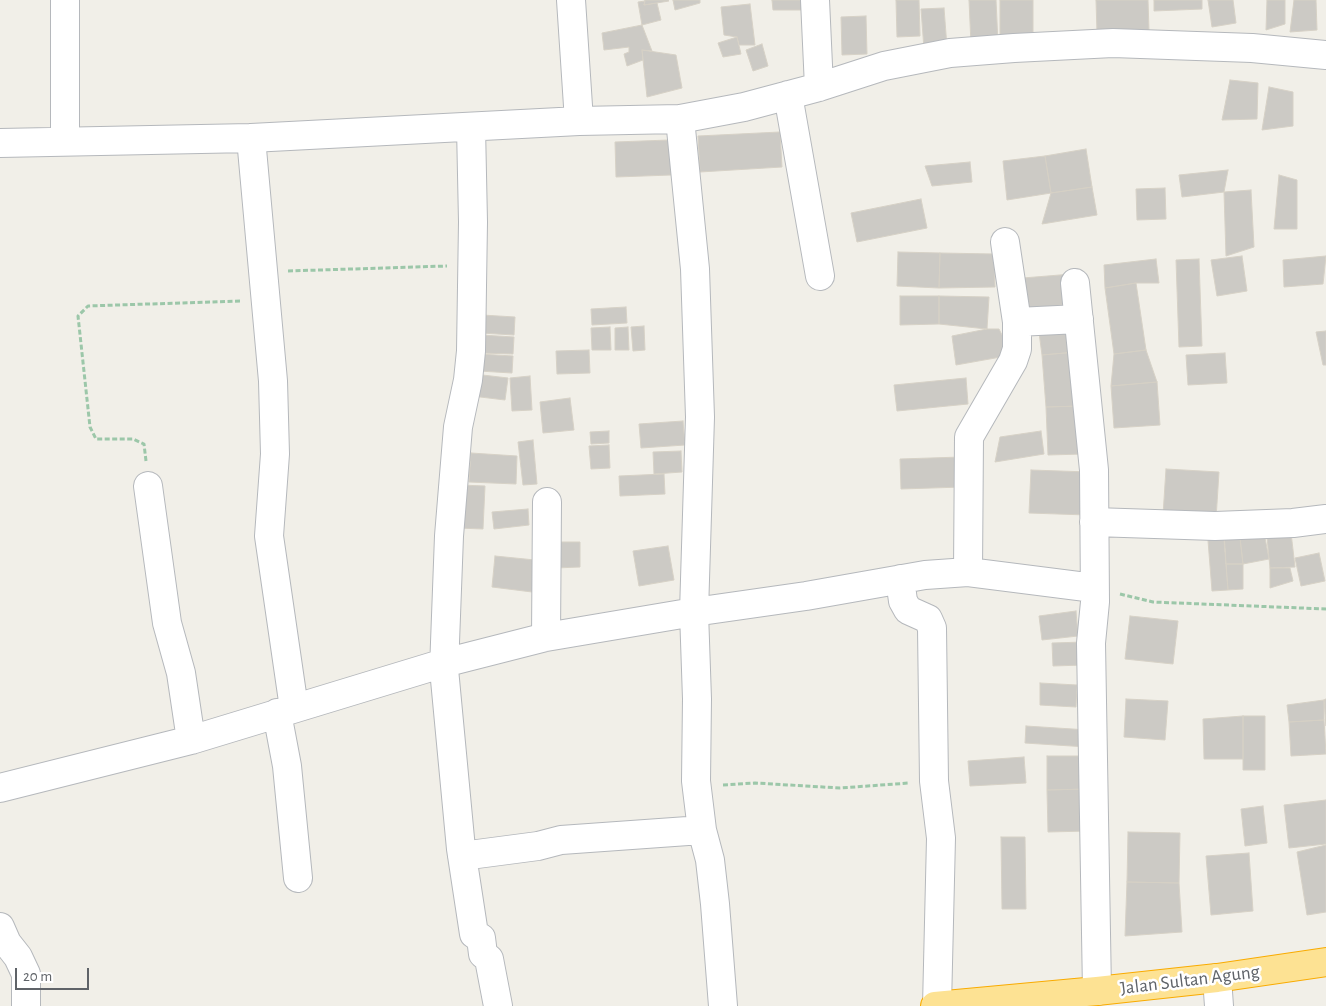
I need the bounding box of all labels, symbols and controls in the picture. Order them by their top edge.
scale bar [18,958,91,990]
street label: Jalan Sultan Agung [1119,960,1261,1000]
text: 20 m [23,969,52,984]

